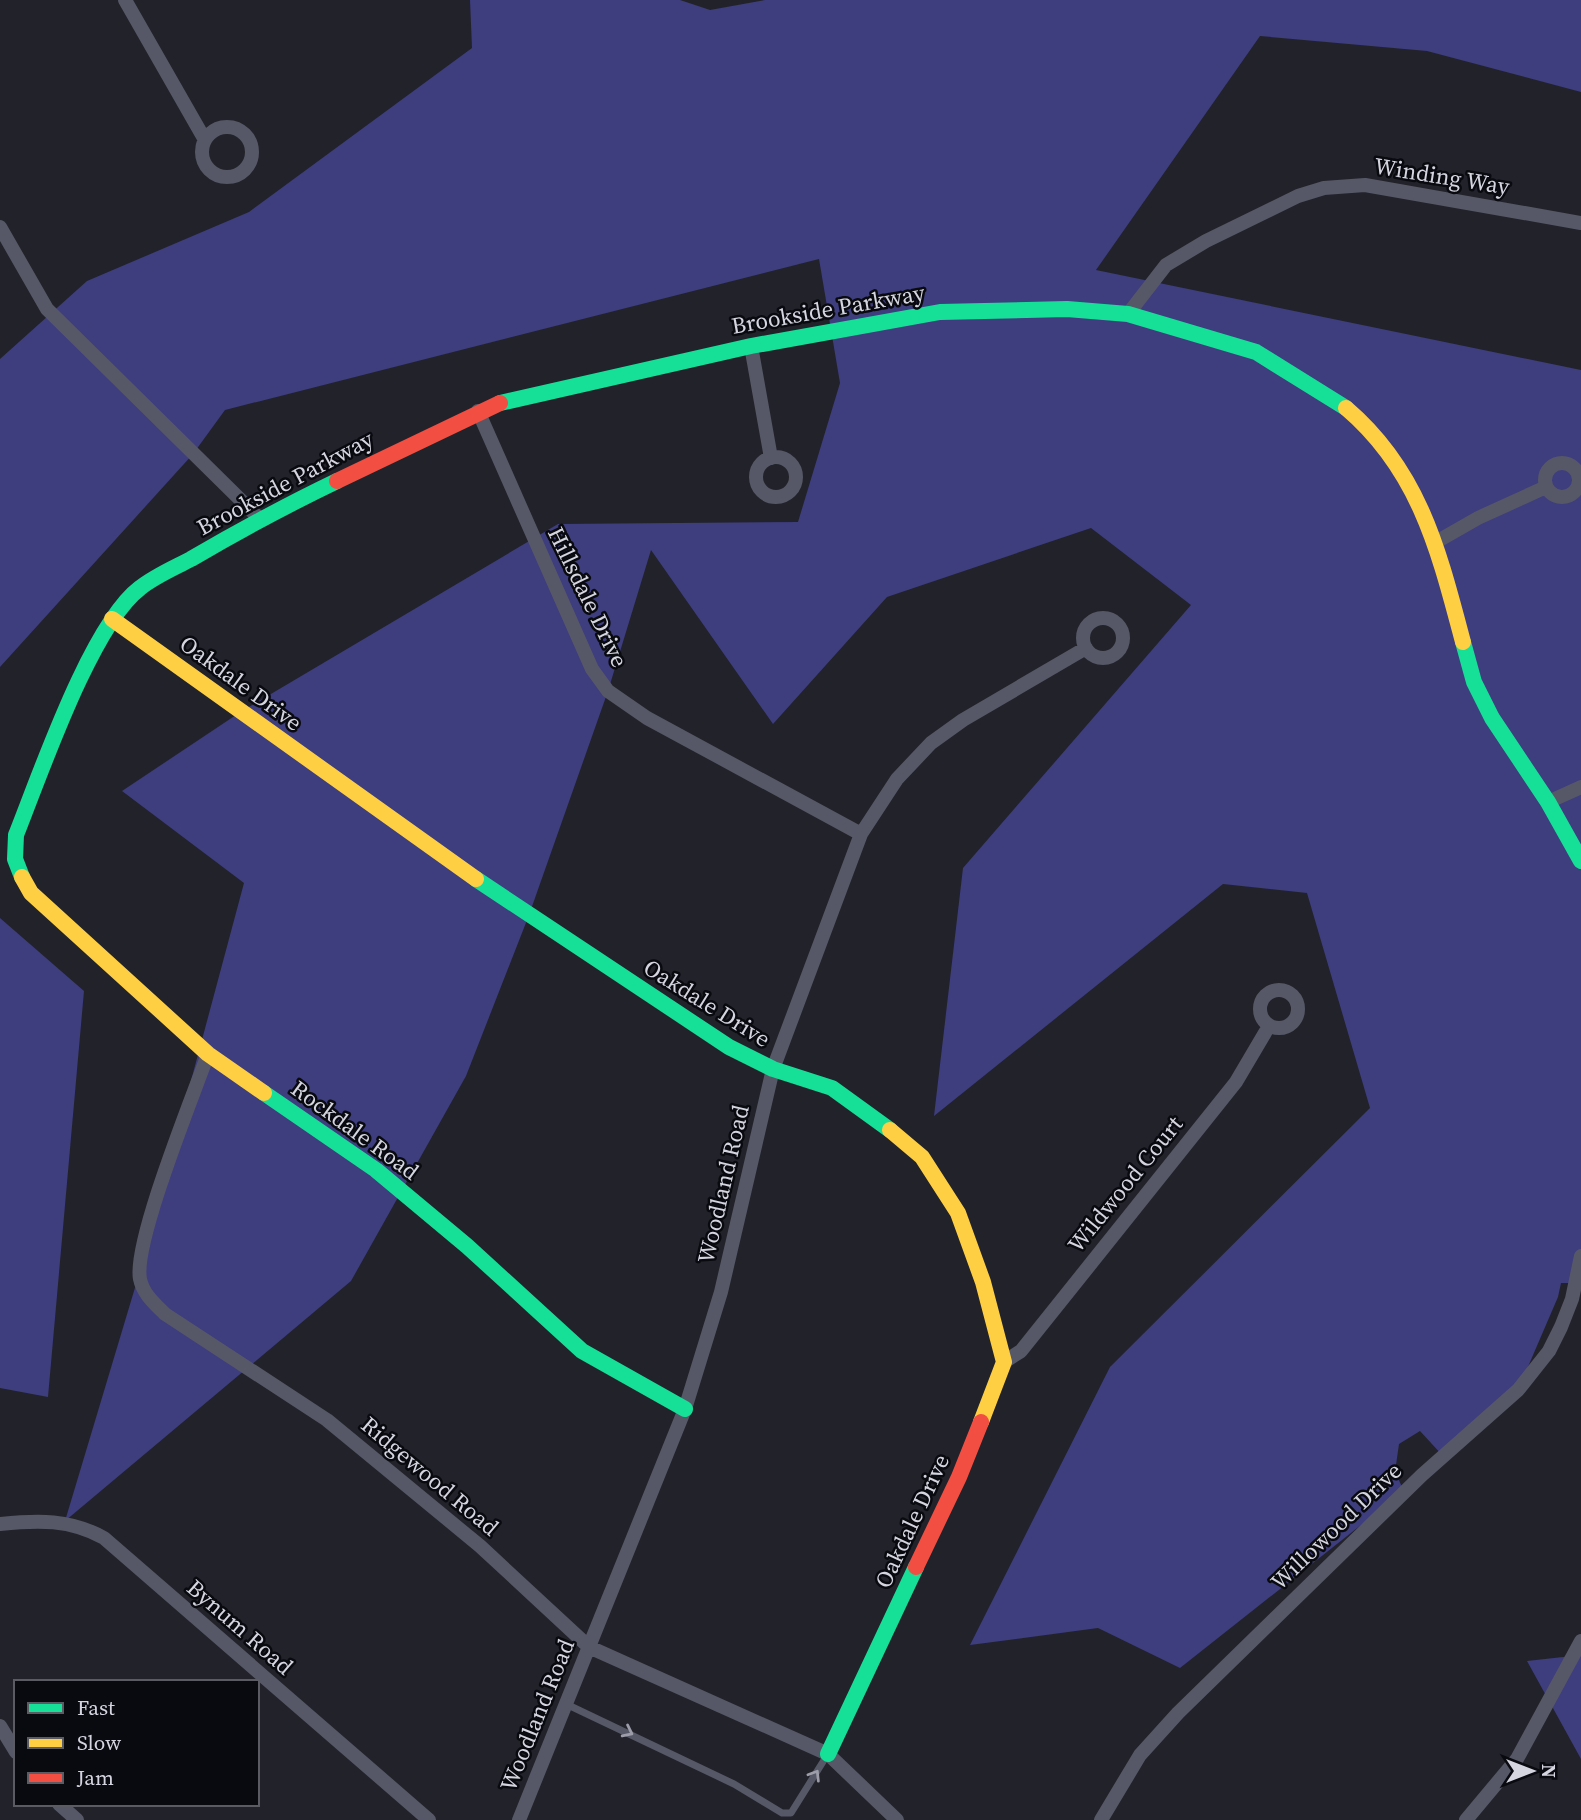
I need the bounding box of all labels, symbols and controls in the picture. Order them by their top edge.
street label: Winding Way [1372,150,1512,203]
street label: Brookside Parkway [729,276,927,342]
street label: Brookside Parkway [191,423,379,543]
street label: Hillsdale Drive [540,521,636,673]
street label: Oakdale Drive [173,628,309,738]
street label: Oakdale Drive [637,951,777,1055]
street label: Rockdale Road [284,1073,426,1187]
street label: Woodland Road [689,1102,757,1266]
street label: Wildwood Court [1060,1109,1190,1259]
street label: Ridgewood Road [354,1409,506,1543]
street label: Oakdale Drive [867,1449,957,1593]
street label: Willowood Drive [1263,1455,1409,1597]
street label: Bynum Road [180,1572,300,1682]
street label: Woodland Road [492,1634,582,1796]
legend [14,1680,259,1806]
text: Fast [77,1693,115,1722]
one-way arrow [621,1723,633,1737]
text: Slow [77,1728,121,1757]
north arrow [1497,1736,1567,1806]
text: Jam [76,1763,114,1792]
text: N [1536,1764,1562,1778]
one-way arrow [806,1770,819,1783]

